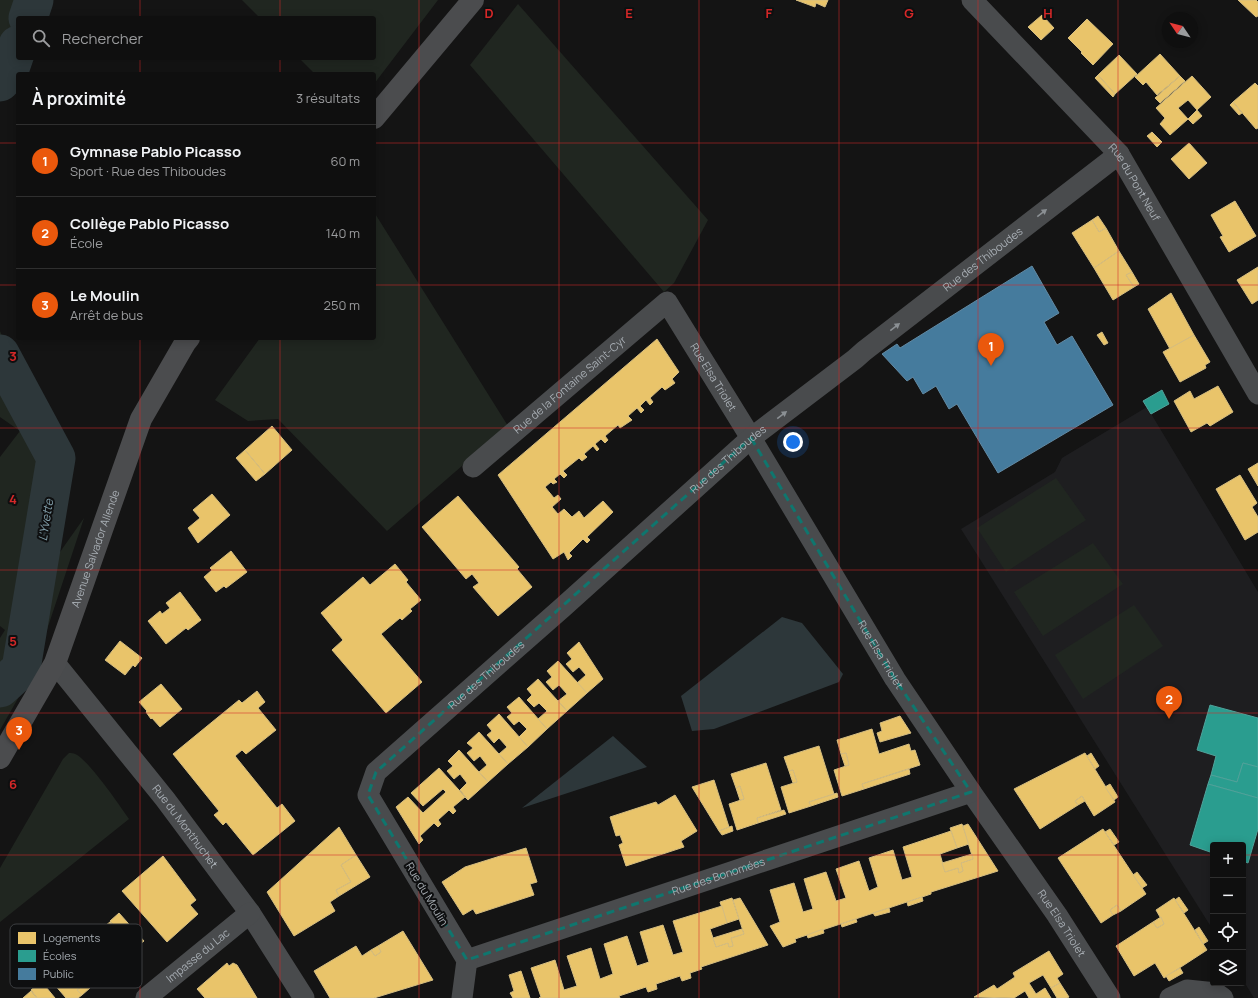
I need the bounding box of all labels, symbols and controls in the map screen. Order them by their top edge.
text: D [484,4,494,22]
text: E [625,4,633,22]
text: F [766,4,773,22]
text: G [904,4,914,22]
text: H [1043,4,1053,22]
north arrow [1162,12,1198,48]
search box [16,16,376,60]
icon: search [30,27,52,49]
text: Rechercher [62,28,143,49]
text: À proximité [32,87,126,110]
text: 3 résultats [296,89,360,107]
street label: Rue du Pont Neuf [1106,140,1164,223]
text: Gymnase Pablo Picasso [70,141,241,162]
text: 1 [42,152,48,170]
text: 60 m [330,152,360,170]
text: Sport · Rue des Thiboudes [70,162,226,180]
one-way arrow [1036,209,1047,217]
text: Collège Pablo Picasso [70,213,229,234]
street label: Rue des Thiboudes [939,223,1026,294]
text: 2 [41,224,49,242]
text: 140 m [326,224,360,242]
text: École [70,234,103,252]
text: Le Moulin [70,285,139,306]
text: 3 [41,296,49,314]
text: 250 m [324,296,360,314]
text: Arrêt de bus [70,306,143,324]
one-way arrow [889,323,900,331]
street label: Rue de la Fontaine Saint-Cyr [510,332,629,437]
pin: 1 [978,333,1004,366]
street label: Rue Elsa Triolet [687,340,741,414]
text: 3 [9,347,17,365]
one-way arrow [776,411,787,419]
street label: Rue des Thiboudes [686,421,769,497]
your location [783,432,803,452]
street label: Avenue Salvador Allende [67,487,123,609]
text: 4 [9,490,17,508]
water label: L'Yvette [34,497,57,542]
street label: Rue Elsa Triolet [855,617,908,692]
text: 5 [9,632,17,650]
street label: Rue des Thiboudes [444,637,527,712]
pin: 2 [1156,686,1182,719]
pin: 3 [6,717,32,750]
text: 6 [9,775,17,793]
street label: Rue du Monthuchet [149,781,222,871]
map controls [1210,842,1246,986]
button: + [1210,842,1246,878]
street label: Rue des Bonomées [670,853,767,898]
street label: Rue du Moulin [403,859,452,928]
button: − [1210,878,1246,914]
street label: Rue Elsa Triolet [1034,886,1090,959]
button: locate [1210,914,1246,950]
legend [10,924,142,988]
street label: Impasse du Lac [163,925,232,986]
text: Logements [43,930,100,945]
text: Écoles [43,948,77,963]
button: layers [1210,950,1246,986]
text: Public [43,966,74,981]

